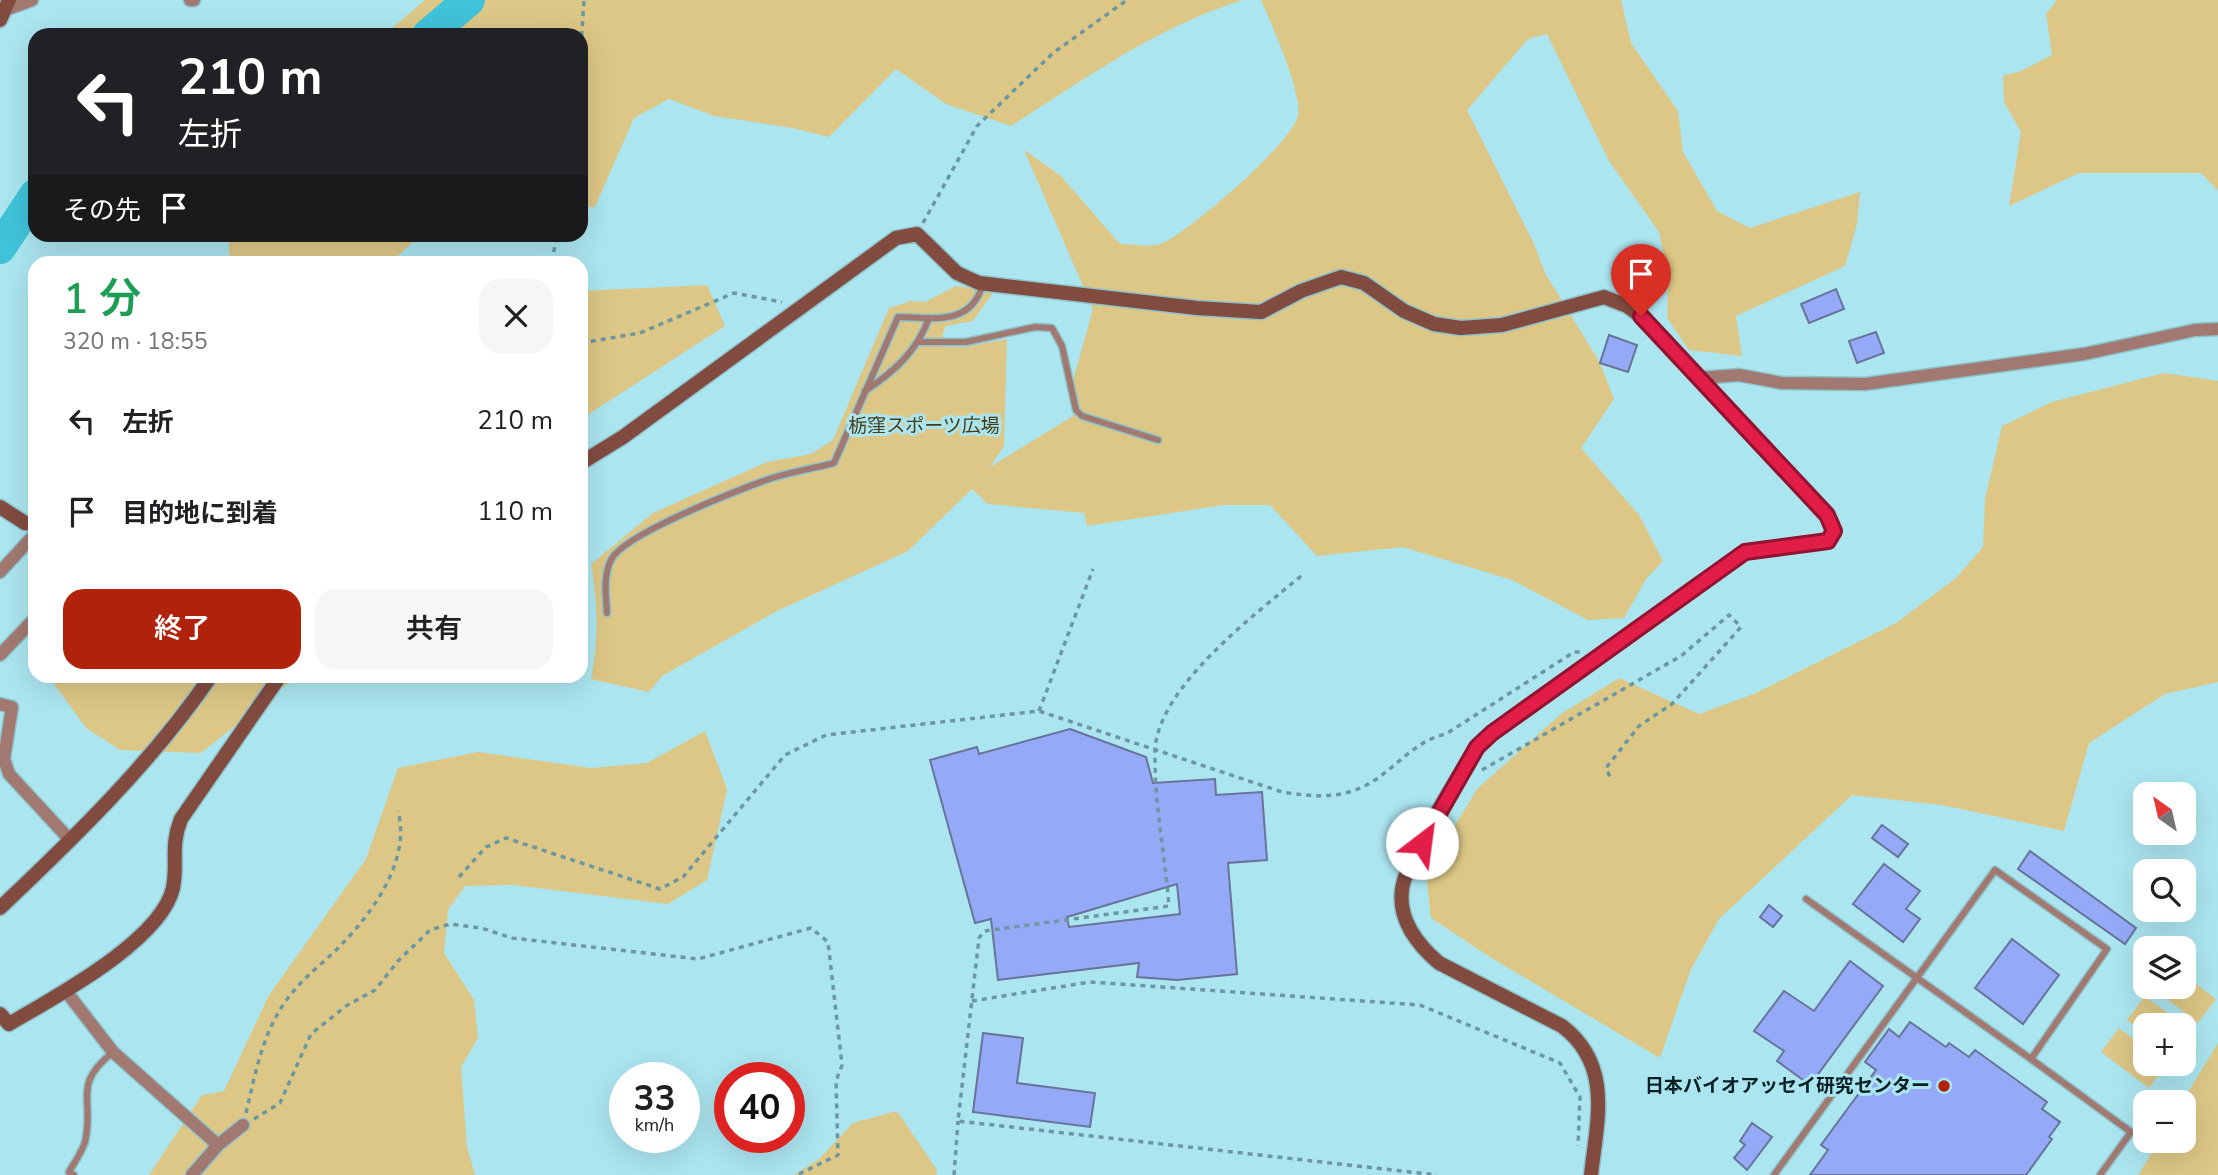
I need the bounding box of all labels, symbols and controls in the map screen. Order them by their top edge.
text: 210 m [178,44,322,111]
icon: left [63,56,154,147]
text: 左折 [178,113,242,156]
icon: arrive [155,189,193,227]
text: その先 [63,193,141,228]
pin [1611,244,1671,316]
icon: arrive [1622,255,1660,293]
text: 1 分 [63,271,141,328]
button: close [479,279,553,353]
text: 320 m · 18:55 [63,326,208,357]
icon: left [63,402,101,440]
text: 210 m [477,403,553,438]
text: 左折 [122,405,174,440]
park label: 栃窪スポーツ広場 [848,413,1000,439]
icon: arrive [63,493,101,531]
text: 110 m [477,494,553,529]
text: 目的地に到着 [122,496,278,531]
button: 終了 [63,589,301,669]
button: 共有 [315,589,553,669]
north arrow [2133,782,2196,845]
map controls [2133,782,2196,1153]
position arrow [1385,806,1459,880]
button: search [2133,859,2196,922]
button: layers [2133,936,2196,999]
button: + [2133,1013,2196,1076]
speed limit sign: 40 [714,1062,805,1153]
place label: 日本バイオアッセイ研究センター [1645,1073,1930,1099]
text: 33 [633,1075,676,1122]
marker: 日本バイオアッセイ研究センター [1936,1078,1952,1094]
button: − [2133,1090,2196,1153]
text: km/h [635,1113,674,1137]

